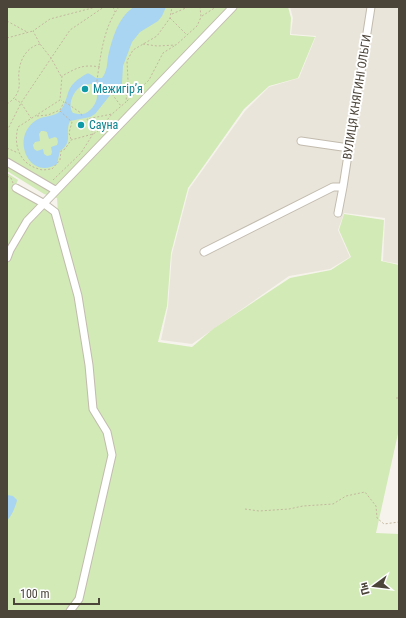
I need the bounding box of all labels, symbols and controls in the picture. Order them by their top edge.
street label: ВУЛИЦЯ КНЯГИНІ ОЛЬГИ [340,33,374,161]
place label: Межигір’я [93,82,143,96]
marker: Межигір’я [80,84,90,94]
place label: Сауна [89,118,119,132]
marker: Сауна [76,120,86,130]
north arrow [354,566,394,606]
scale bar [14,580,99,606]
text: Пн [357,581,373,596]
text: 100 m [20,587,50,601]

